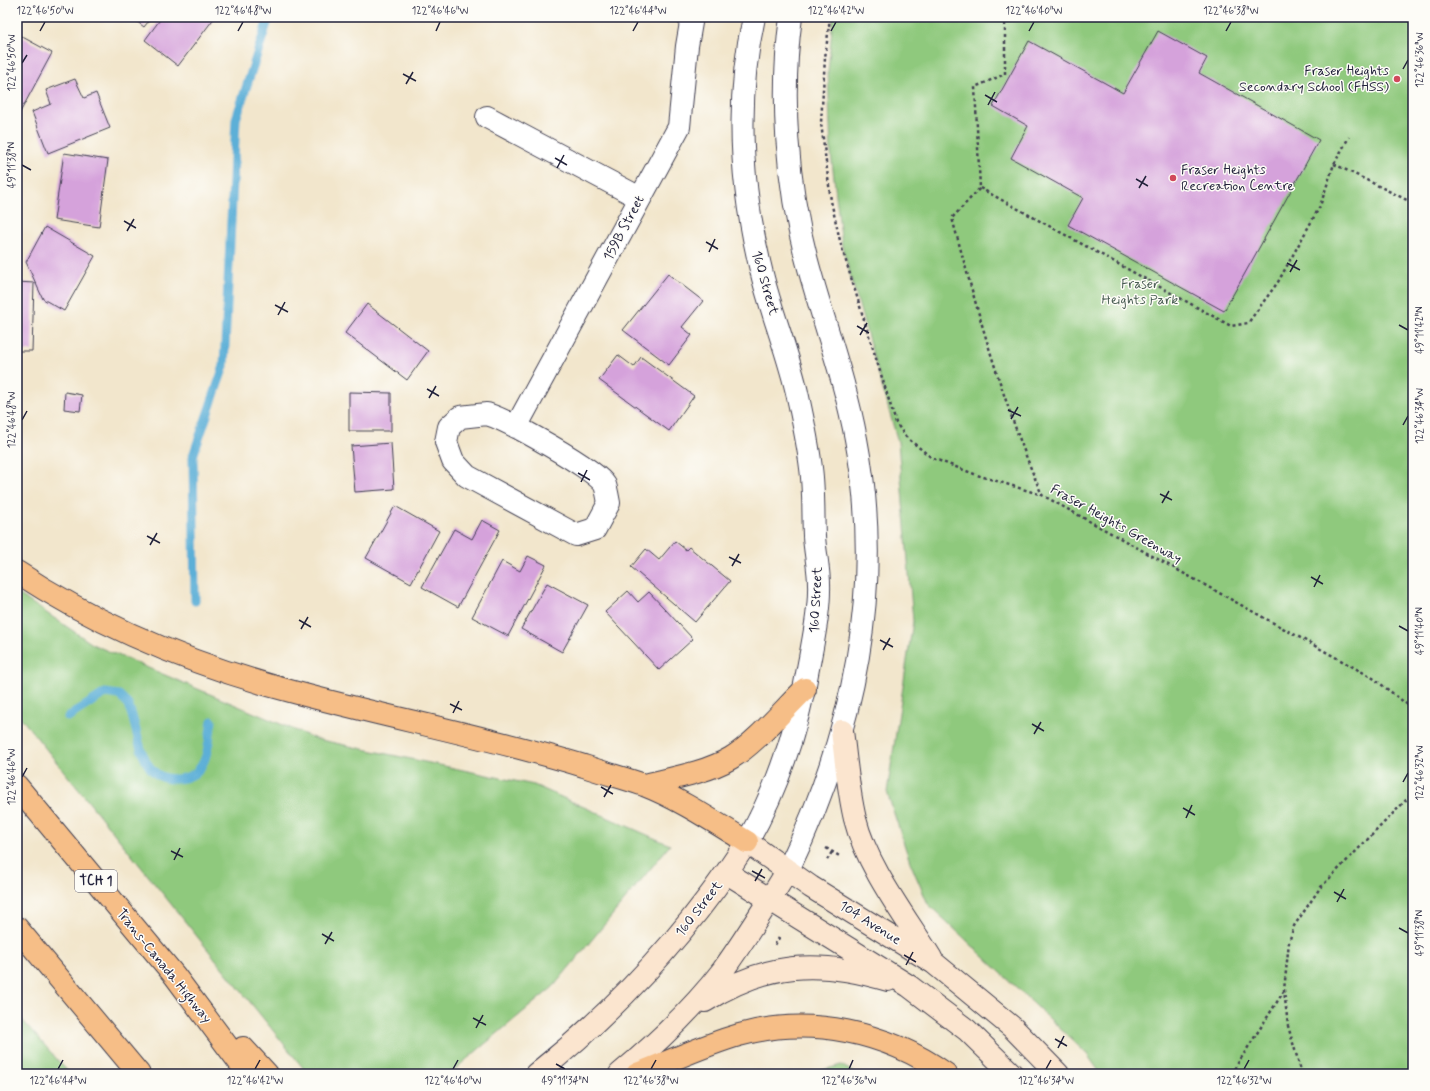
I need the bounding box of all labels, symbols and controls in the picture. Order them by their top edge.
text: 122°46'50"W [17,4,74,18]
text: 122°46'48"W [215,4,271,18]
text: 122°46'46"W [412,4,468,18]
text: 122°46'44"W [609,4,667,18]
text: 122°46'42"W [808,4,864,18]
text: 122°46'40"W [1006,4,1062,18]
text: 122°46'38"W [1203,4,1259,18]
text: 122°46'36"W [1413,32,1427,88]
text: 122°46'50"W [5,35,19,92]
place label: Fraser Heights Secondary School (FHSS) [1239,62,1389,96]
marker: Fraser Heights Secondary School (FHSS) [1392,74,1402,84]
text: 49°11'38"N [5,141,19,188]
place label: Fraser Heights Recreation Centre [1181,161,1295,195]
marker: Fraser Heights Recreation Centre [1168,173,1178,183]
street label: 159B Street [599,192,649,264]
street label: 160 Street [747,249,783,318]
park label: Fraser Heights Park [1102,275,1178,309]
text: 49°11'42"N [1413,306,1427,354]
text: 122°46'34"W [1413,388,1427,444]
text: 122°46'48"W [5,392,19,448]
street label: Fraser Heights Greenway [1047,480,1185,568]
street label: 160 Street [805,566,827,634]
text: 49°11'40"N [1413,607,1427,655]
text: 122°46'32"W [1413,745,1427,801]
text: 122°46'46"W [5,749,19,805]
road number: TCH 1 [75,870,117,892]
street label: 160 Street [672,877,727,941]
street label: 104 Avenue [835,897,905,949]
street label: Trans-Canada Highway [111,905,216,1028]
text: 49°11'38"N [1413,909,1427,956]
text: 122°46'44"W [29,1074,87,1088]
text: 122°46'42"W [227,1074,283,1088]
text: 122°46'40"W [425,1074,481,1088]
text: 49°11'34"N [542,1074,589,1088]
text: 122°46'38"W [623,1074,679,1088]
text: 122°46'36"W [821,1074,877,1088]
text: 122°46'34"W [1018,1074,1074,1088]
text: 122°46'32"W [1216,1074,1272,1088]

